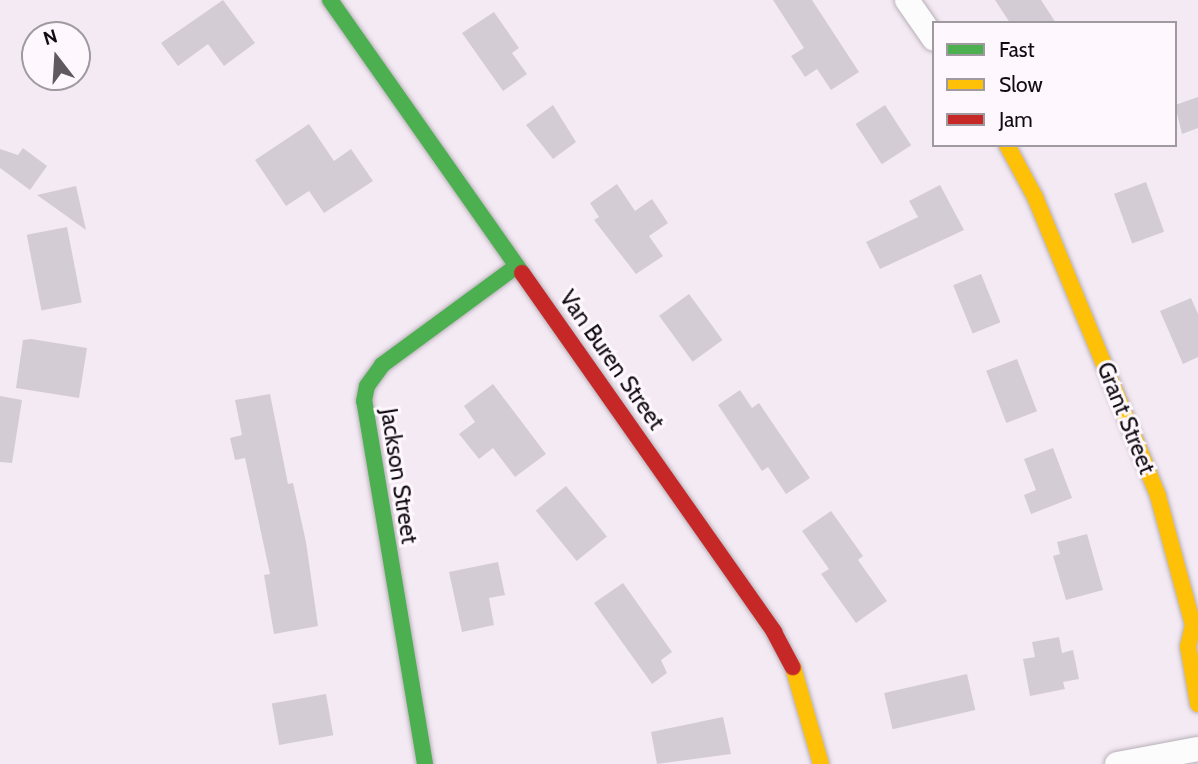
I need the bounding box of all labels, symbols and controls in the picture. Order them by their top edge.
north arrow [21,21,91,91]
legend [932,21,1177,147]
text: N [41,24,60,50]
text: Fast [999,37,1035,62]
text: Slow [999,72,1043,97]
text: Jam [999,107,1033,132]
street label: Van Buren Street [554,285,670,435]
street label: Grant Street [1091,358,1161,478]
street label: Jackson Street [375,406,423,546]

